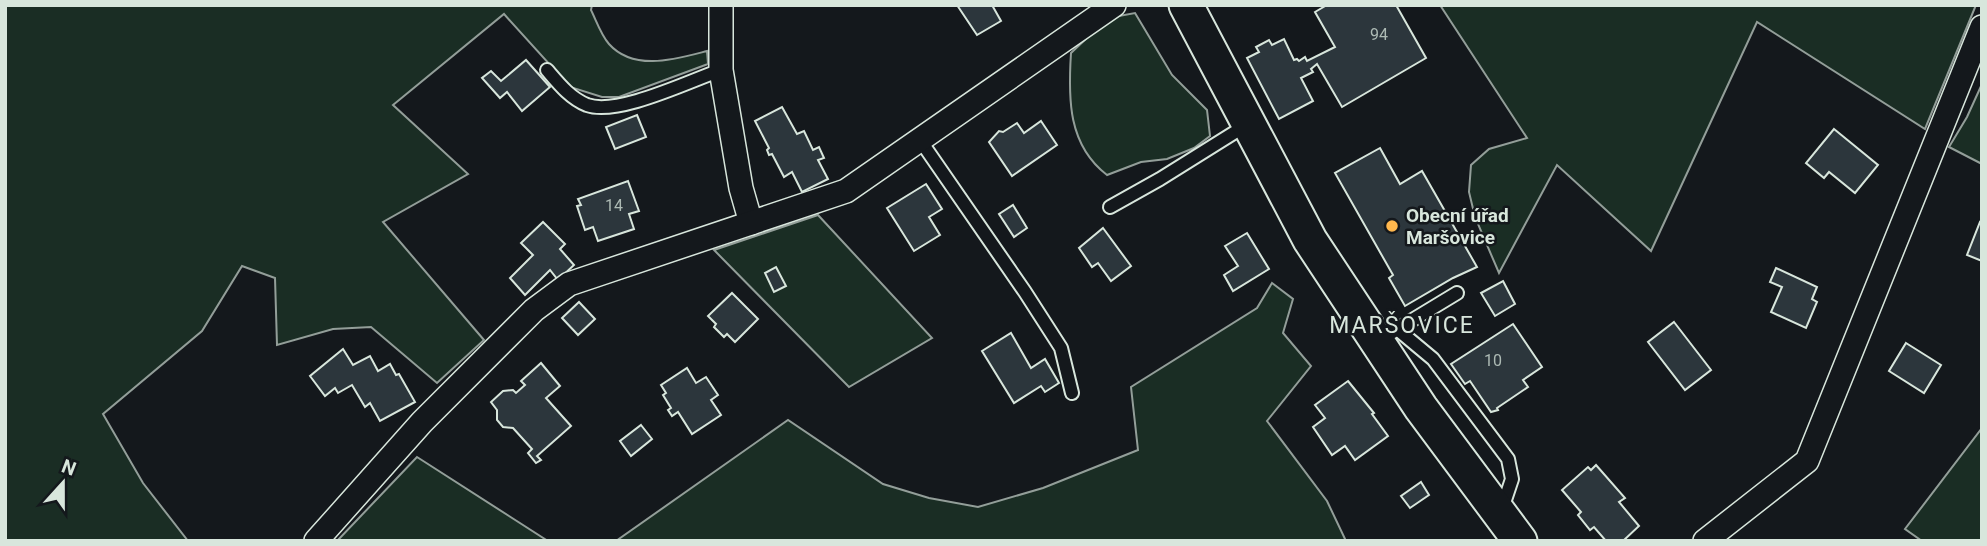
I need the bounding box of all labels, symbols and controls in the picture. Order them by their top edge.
house number: 94 [1370,25,1388,44]
house number: 14 [605,196,623,215]
place label: Obecní úřad Maršovice [1406,204,1509,249]
marker: Obecní úřad Maršovice [1384,218,1400,234]
district label: MARŠOVICE [1329,311,1475,339]
house number: 10 [1484,351,1502,370]
north arrow [28,448,98,518]
text: N [59,454,79,481]

